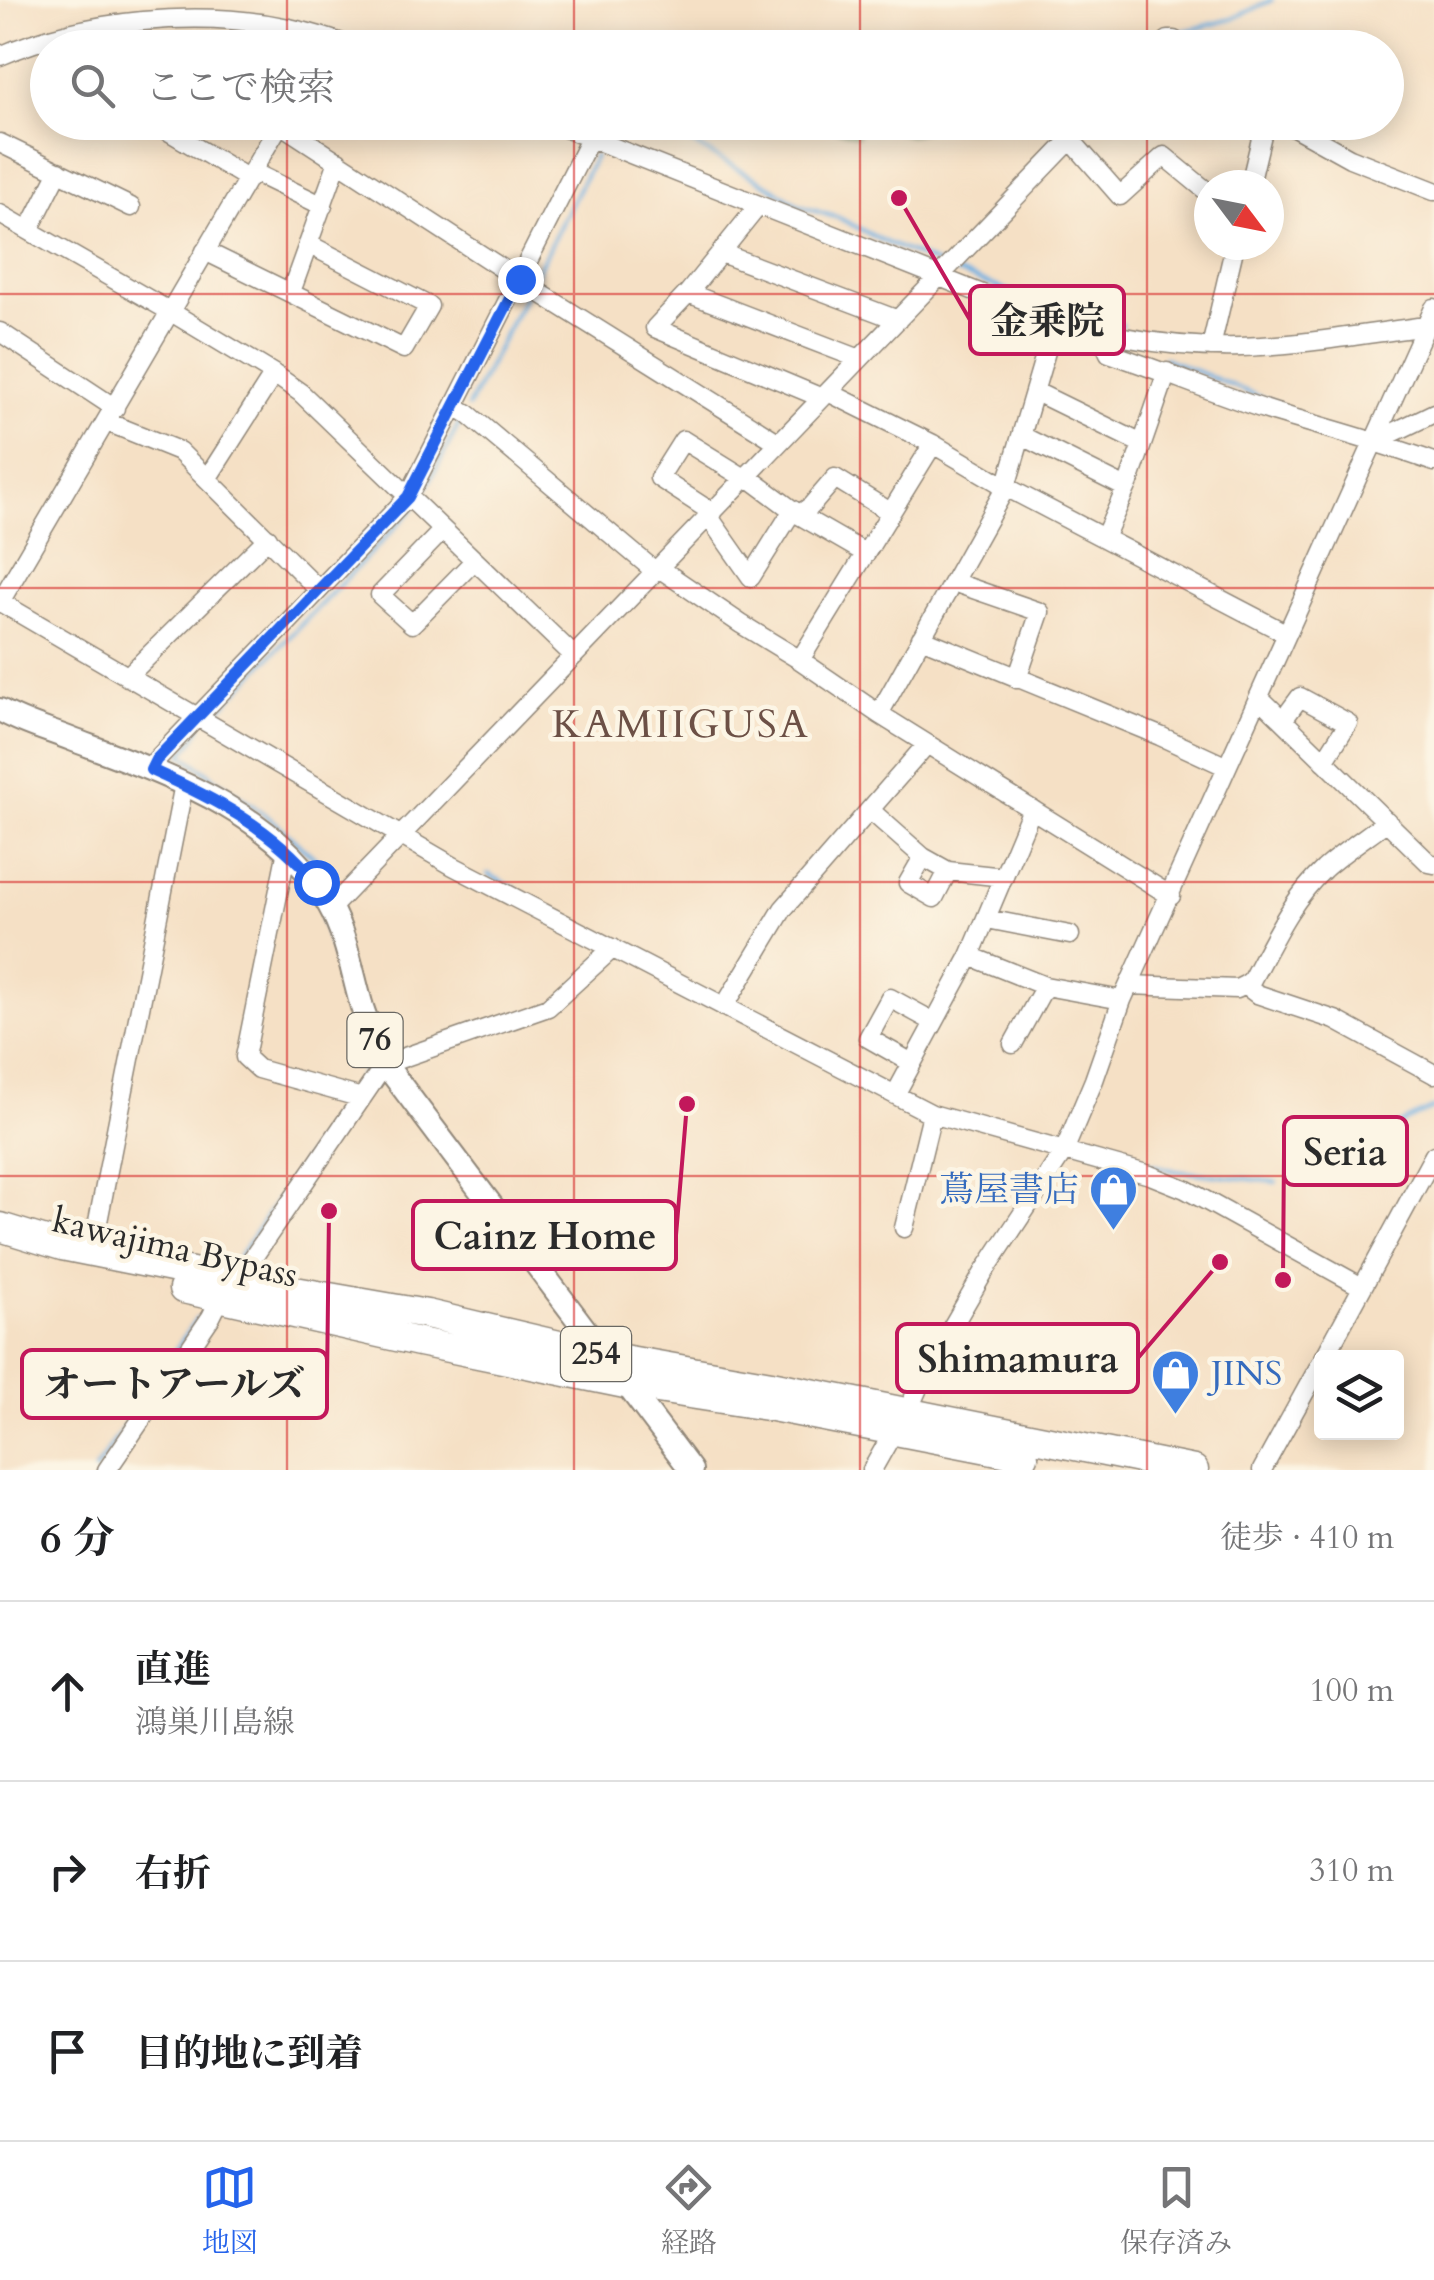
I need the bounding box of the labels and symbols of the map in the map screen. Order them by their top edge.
north arrow [1194,170,1284,260]
route end [498,257,544,303]
callout: 金乗院 [970,286,1124,354]
text: 金乗院 [990,296,1104,348]
district label: KAMIIGUSA [552,697,810,752]
route start [294,860,340,906]
road number: 76 [348,1013,402,1067]
callout: Seria [1284,1117,1407,1185]
text: Seria [1303,1127,1387,1179]
shop icon: 蔦屋書店 [1088,1164,1140,1232]
place label: 蔦屋書店 [939,1166,1079,1214]
street label: kawajima Bypass [48,1196,302,1300]
callout: Cainz Home [413,1201,676,1269]
text: Cainz Home [433,1211,657,1263]
callout: Shimamura [897,1324,1138,1392]
road number: 254 [561,1327,631,1381]
text: Shimamura [917,1334,1119,1386]
shop icon: JINS [1150,1348,1202,1416]
callout: オートアールズ [22,1350,327,1418]
place label: JINS [1206,1350,1282,1398]
text: オートアールズ [43,1359,305,1411]

